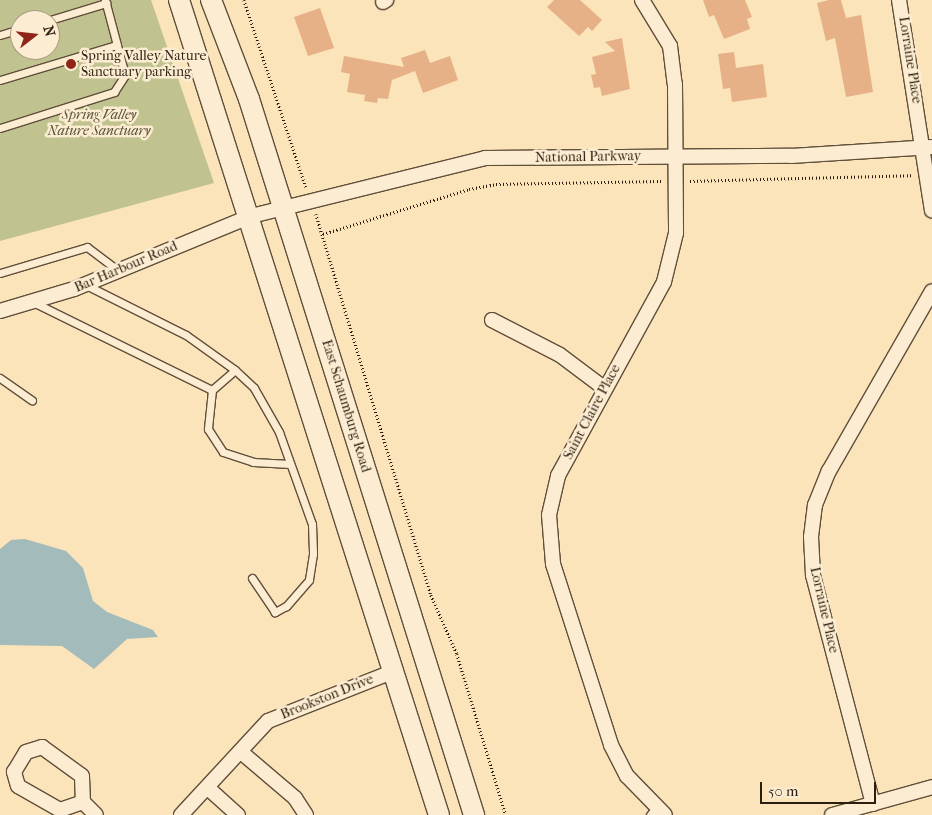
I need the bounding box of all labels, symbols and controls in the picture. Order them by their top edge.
north arrow [10,10,60,60]
street label: Lorraine Place [895,15,925,105]
text: N [39,24,59,38]
place label: Spring Valley Nature Sanctuary parking [81,48,206,80]
marker: Spring Valley Nature Sanctuary parking [65,58,77,70]
park label: Spring Valley Nature Sanctuary [48,107,150,140]
street label: National Parkway [535,148,641,166]
street label: Bar Harbour Road [72,238,180,296]
street label: East Schaumburg Road [318,338,374,474]
street label: Saint Claire Place [560,361,624,463]
street label: Lorraine Place [806,565,842,655]
street label: Brookston Drive [278,671,376,723]
scale bar [762,772,878,804]
text: 50 m [768,782,798,800]

